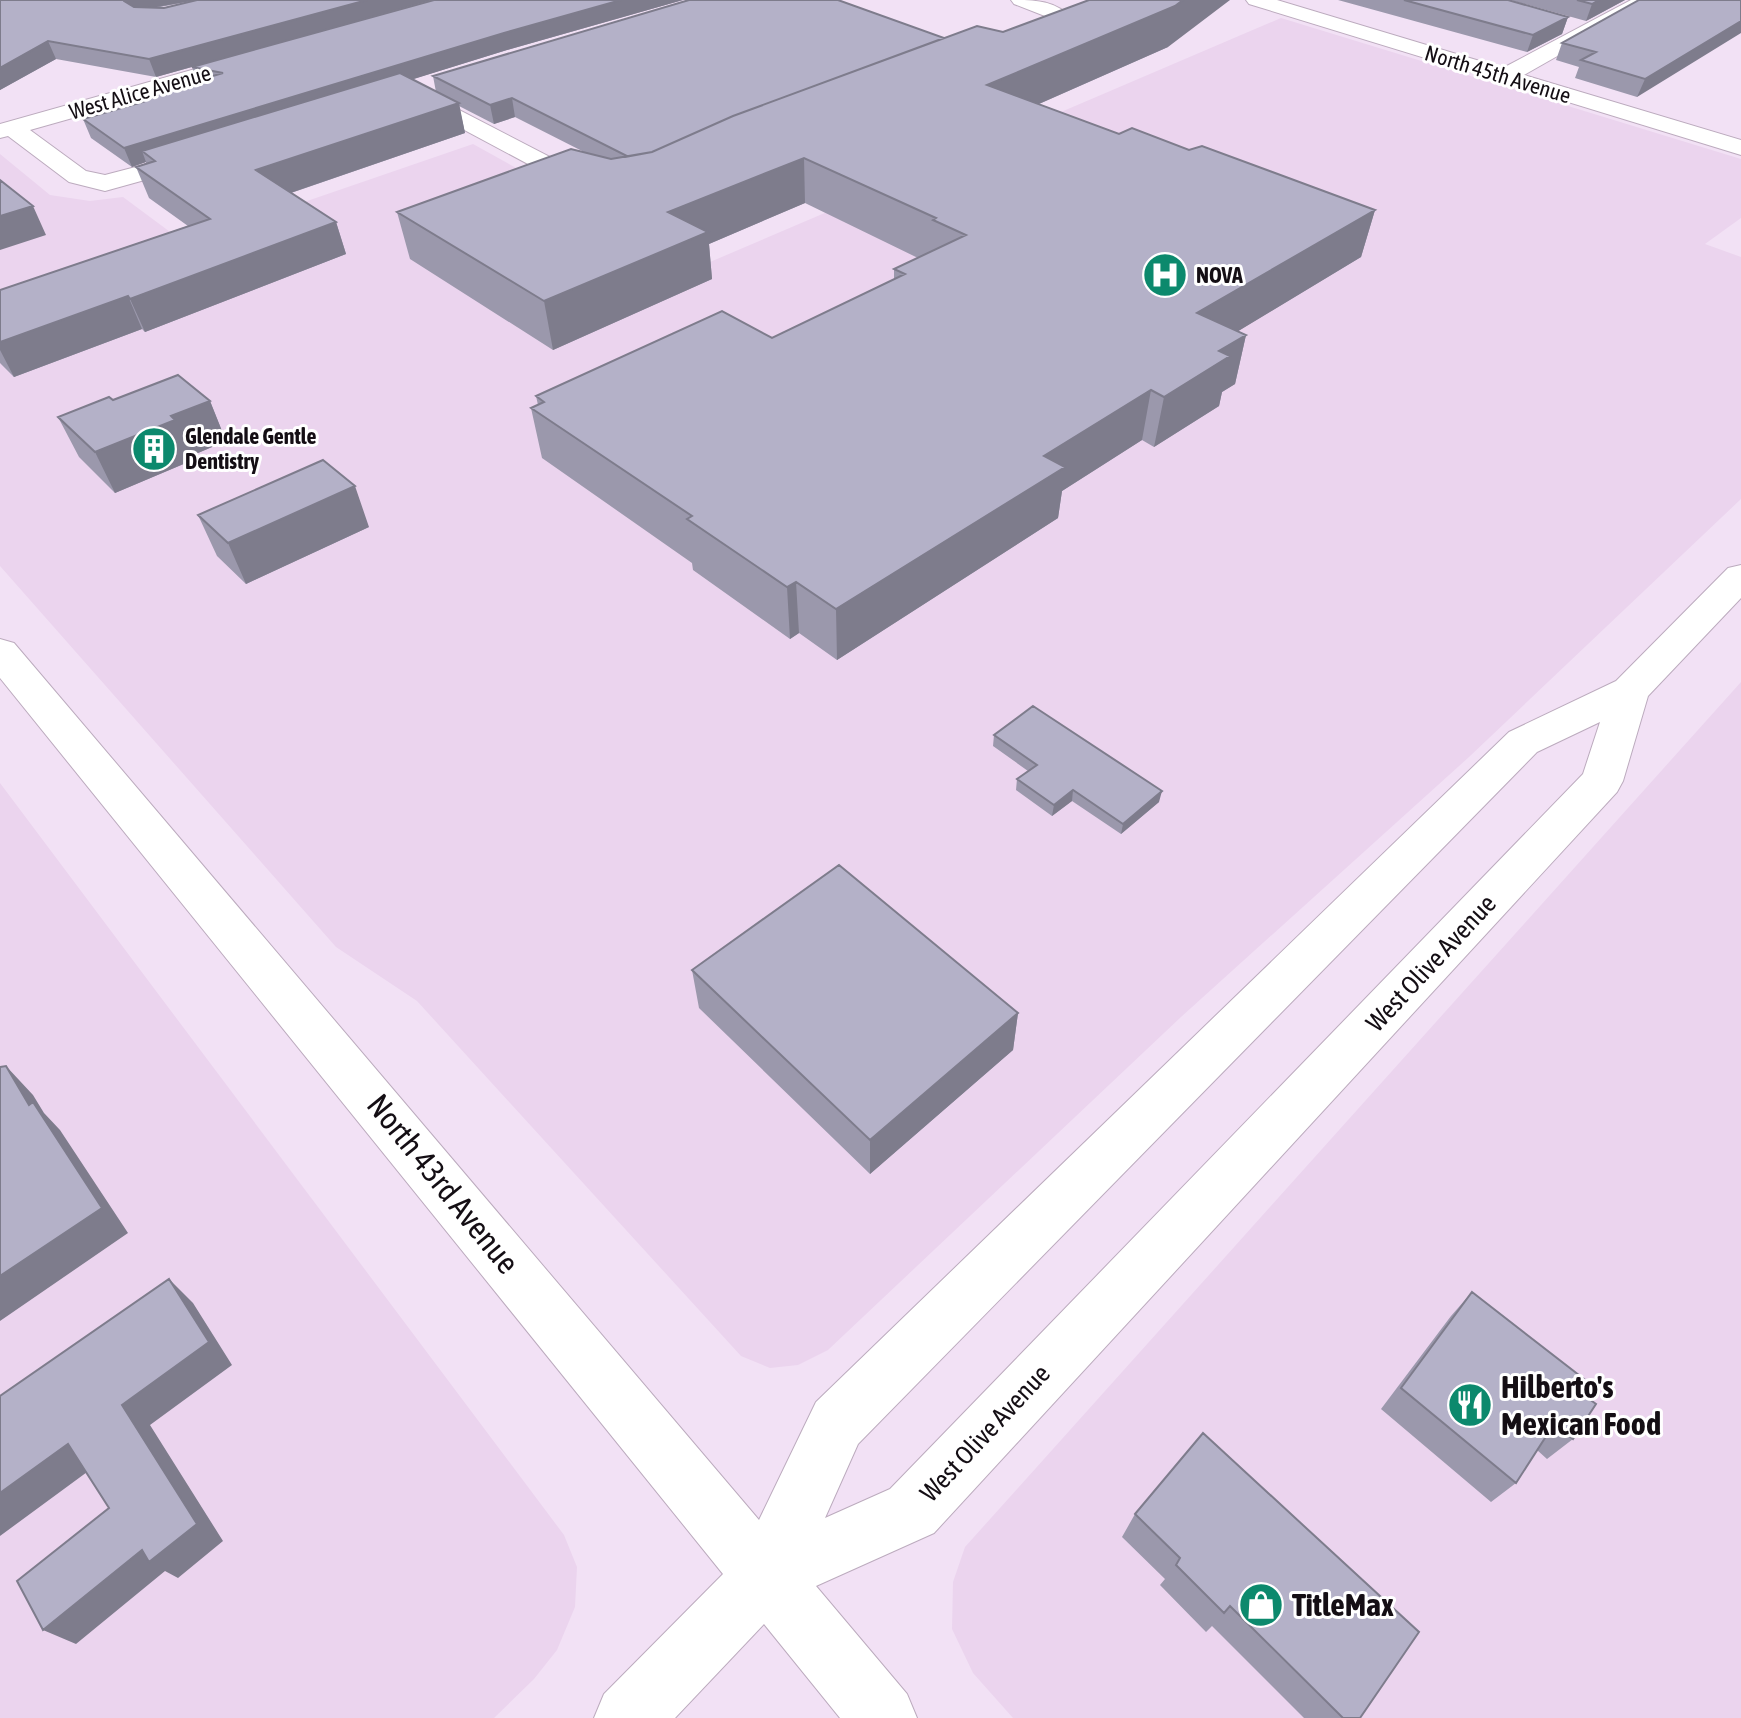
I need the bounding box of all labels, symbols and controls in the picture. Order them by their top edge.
street label: North 45th Avenue [1422,39,1574,109]
street label: West Alice Avenue [66,59,214,125]
hospital icon: NOVA [1141,251,1189,299]
place label: NOVA [1196,262,1243,288]
place label: Glendale Gentle Dentistry [185,423,316,474]
building icon: Glendale Gentle Dentistry [130,425,178,473]
street label: West Olive Avenue [1360,888,1502,1038]
street label: North 43rd Avenue [360,1087,527,1281]
street label: West Olive Avenue [914,1358,1056,1508]
place label: Hilberto's Mexican Food [1501,1368,1661,1442]
restaurant icon: Hilberto's Mexican Food [1446,1381,1494,1429]
shop icon: TitleMax [1237,1581,1285,1629]
place label: TitleMax [1292,1586,1394,1623]

